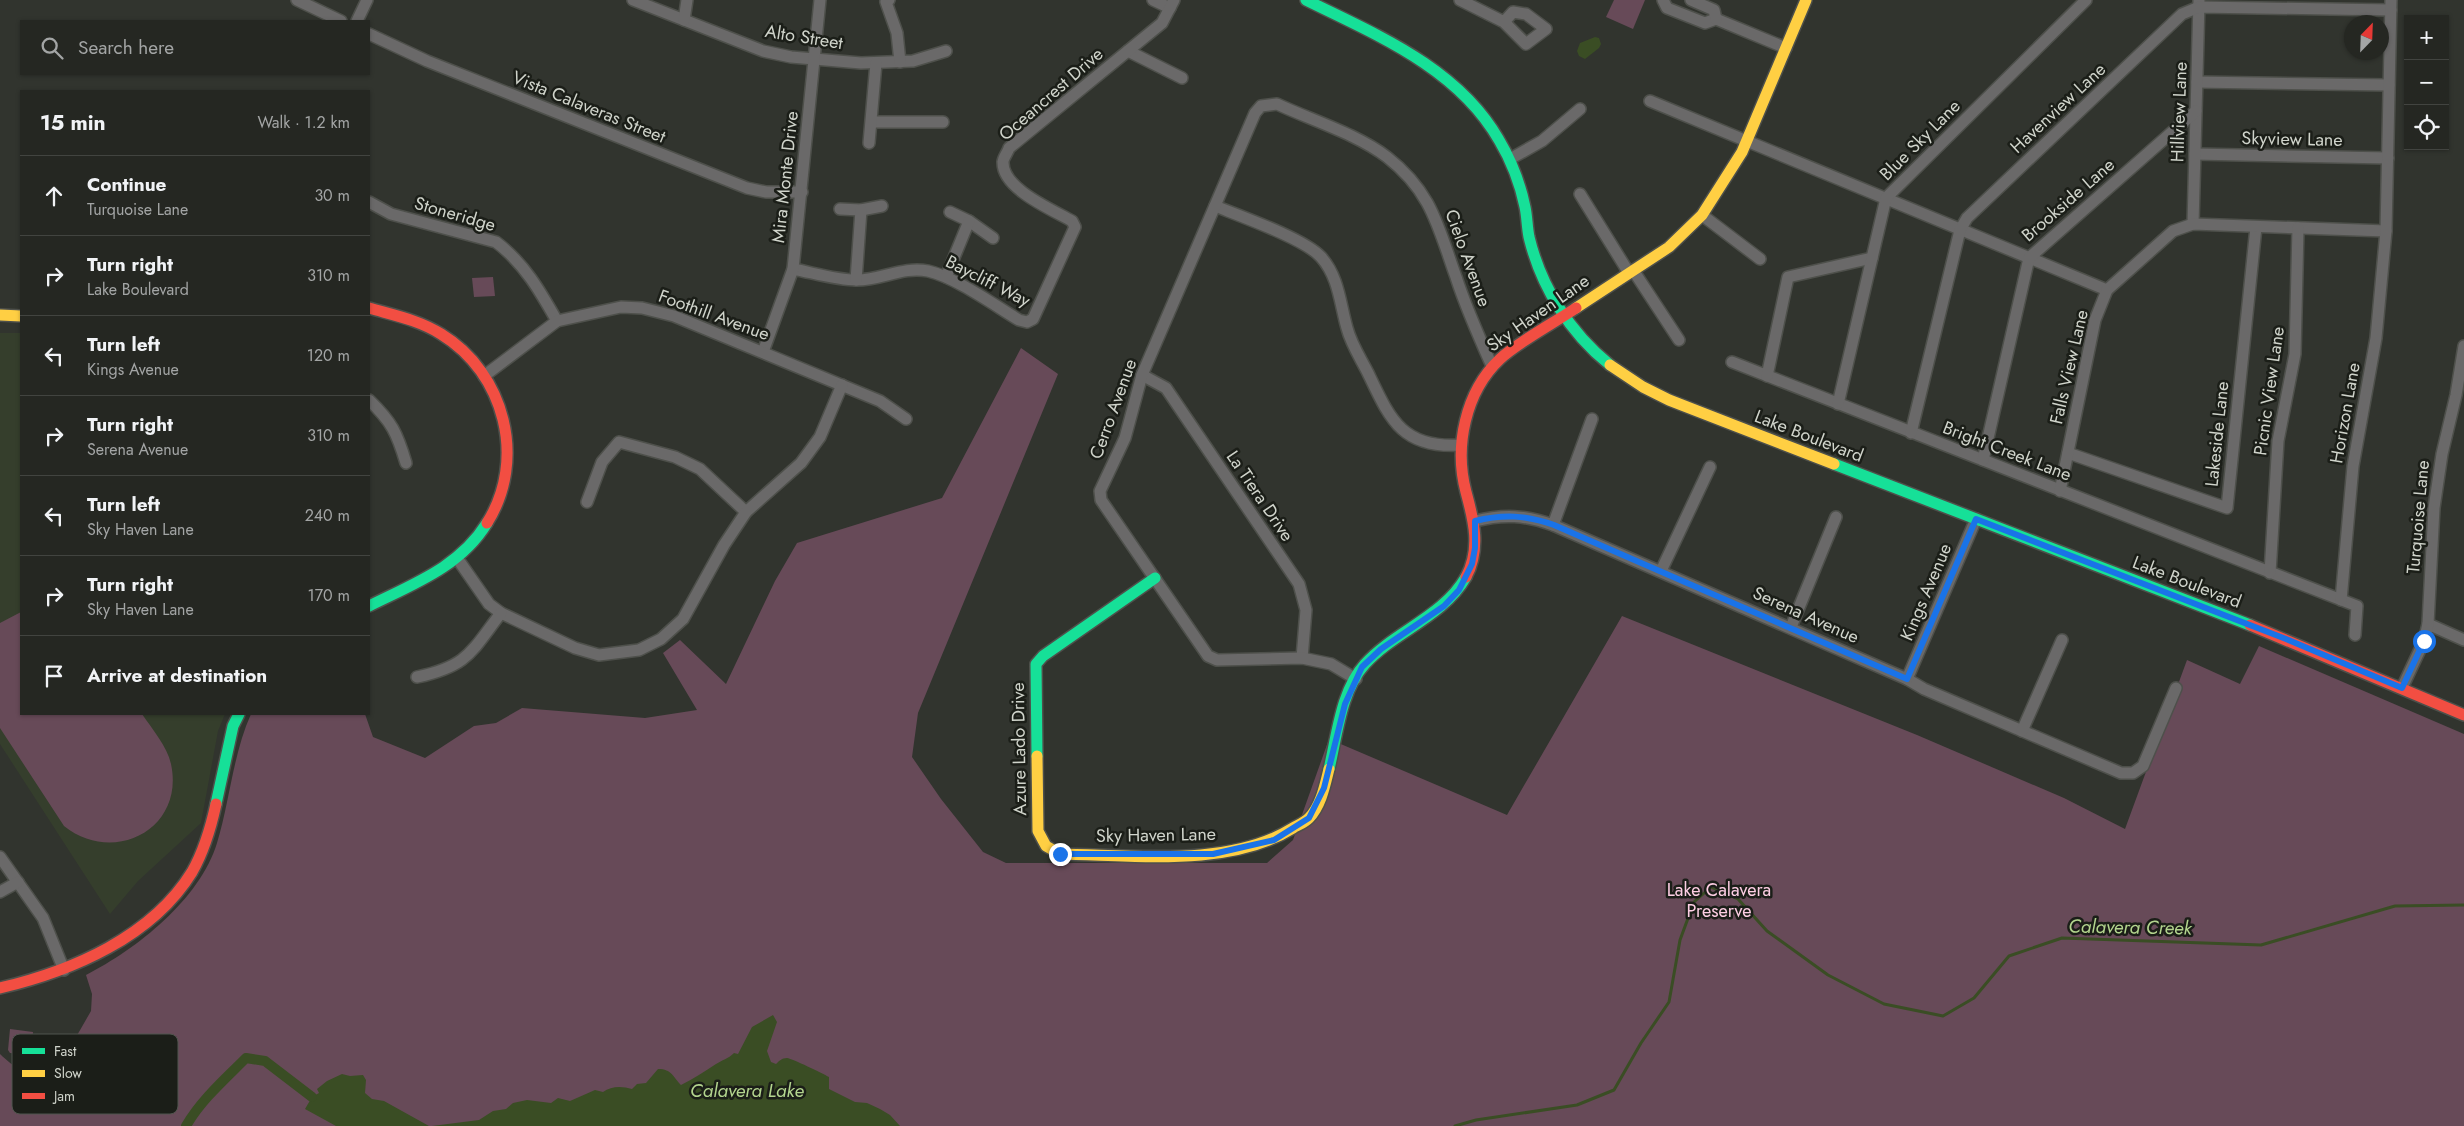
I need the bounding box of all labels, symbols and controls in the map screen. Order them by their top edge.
north arrow [2344,15,2389,60]
map controls [2404,15,2449,150]
button: + [2404,15,2449,60]
street label: Alto Street [763,18,845,56]
search box [20,20,370,75]
icon: search [38,34,66,62]
text: Search here [78,34,174,61]
street label: Oceancrest Drive [993,41,1109,147]
street label: Havenview Lane [2004,57,2112,159]
button: − [2404,60,2449,105]
street label: Hillview Lane [2164,61,2194,163]
street label: Vista Calaveras Street [508,64,670,150]
street label: Blue Sky Lane [1874,94,1966,186]
button: locate [2404,105,2449,150]
text: 15 min [40,108,106,138]
street label: Mira Monte Drive [765,110,805,244]
text: Walk · 1.2 km [258,111,350,134]
street label: Skyview Lane [2241,125,2343,153]
street label: Brookside Lane [2016,152,2120,248]
text: Continue [87,171,166,198]
icon: ahead [40,182,68,210]
text: 30 m [314,184,350,207]
street label: Stoneridge [411,190,499,238]
text: Turquoise Lane [87,198,188,221]
street label: Cielo Avenue [1438,206,1498,310]
street label: Baycliff Way [941,249,1035,313]
text: Turn right [87,251,173,278]
icon: right [40,262,68,290]
text: 310 m [307,264,350,287]
street label: Sky Haven Lane [1481,268,1595,358]
text: Lake Boulevard [87,278,189,301]
street label: Foothill Avenue [655,283,773,347]
street label: Falls View Lane [2043,307,2095,427]
street label: Picnic View Lane [2247,325,2291,457]
text: Turn left [87,331,160,358]
icon: left [40,342,68,370]
text: 120 m [307,344,350,367]
street label: Cerro Avenue [1083,355,1143,463]
text: Kings Avenue [87,358,179,381]
street label: Horizon Lane [2323,361,2367,465]
street label: Lakeside Lane [2199,380,2235,488]
street label: Lake Boulevard [1751,403,1867,469]
text: Turn right [87,411,173,438]
street label: Bright Creek Lane [1939,415,2075,487]
icon: right [40,422,68,450]
text: 310 m [307,424,350,447]
text: Serena Avenue [87,438,188,461]
street label: La Tiera Drive [1220,445,1300,547]
street label: Turquoise Lane [2400,459,2436,575]
text: Turn left [87,491,160,518]
icon: left [40,502,68,530]
text: 240 m [305,504,350,527]
text: Sky Haven Lane [87,518,194,541]
street label: Kings Avenue [1894,539,1958,645]
street label: Lake Boulevard [2129,549,2245,615]
text: Turn right [87,571,173,598]
street label: Serena Avenue [1749,580,1863,650]
icon: right [40,582,68,610]
text: 170 m [308,584,350,607]
text: Sky Haven Lane [87,598,194,621]
route start [2413,630,2436,653]
icon: arrive [40,662,68,690]
text: Arrive at destination [87,662,267,689]
street label: Azure Lado Drive [1005,682,1033,816]
street label: Sky Haven Lane [1096,821,1216,849]
route end [1049,843,1072,866]
park label: Lake Calavera Preserve [1667,877,1771,924]
water label: Calavera Creek [2068,912,2193,942]
legend [12,1034,178,1114]
text: Fast [54,1041,77,1061]
text: Slow [54,1063,82,1083]
water label: Calavera Lake [690,1077,804,1104]
text: Jam [52,1086,75,1106]

